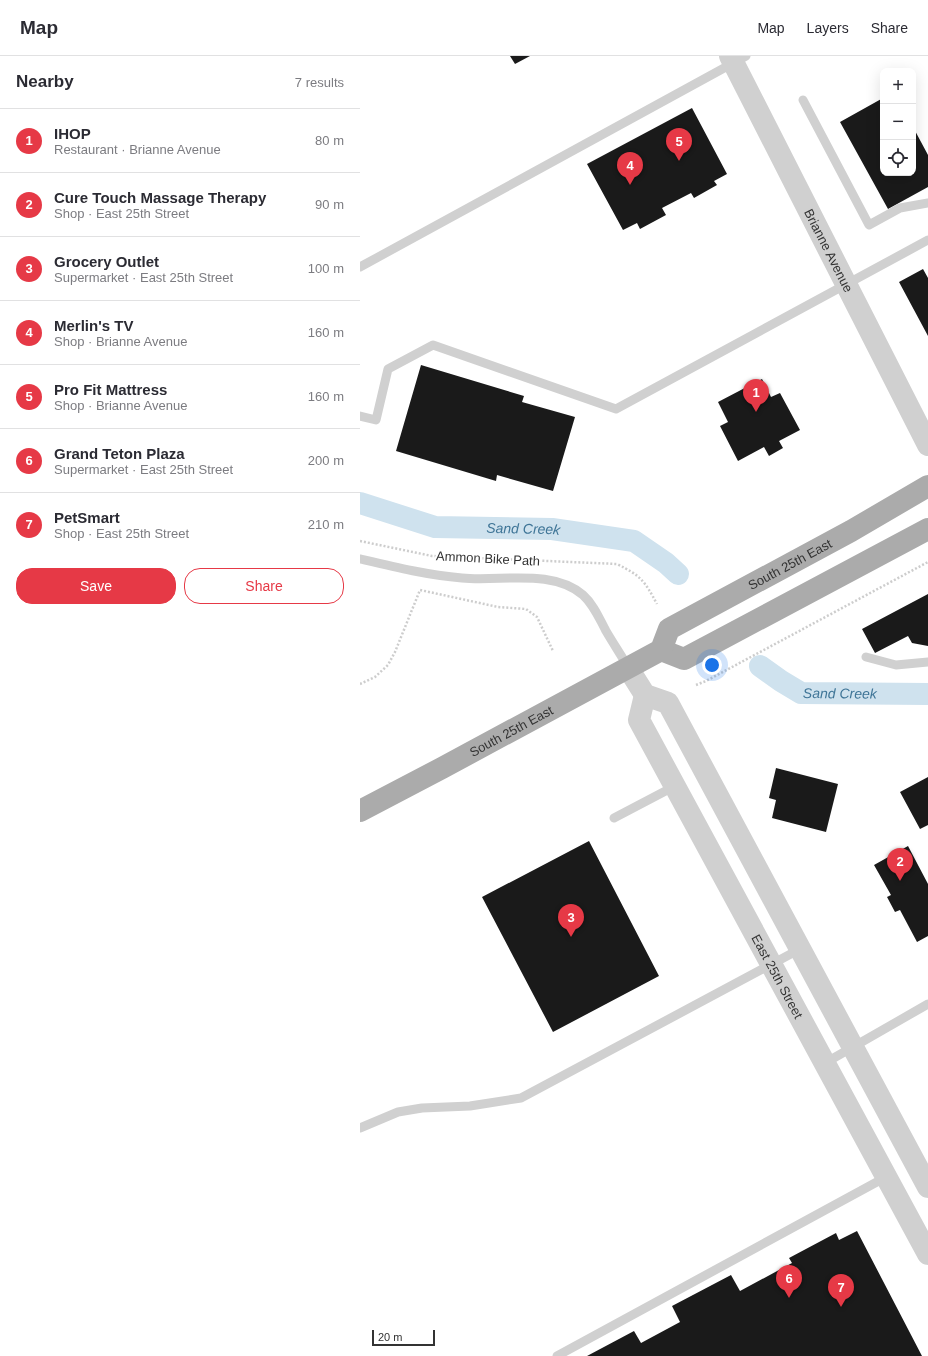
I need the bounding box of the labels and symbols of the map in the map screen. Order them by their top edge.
pin: 5 [666,128,692,161]
pin: 4 [617,152,643,185]
street label: Brianne Avenue [801,206,856,295]
pin: 1 [743,379,769,412]
water label: Sand Creek [486,520,562,538]
street label: South 25th East [746,536,835,593]
street label: Ammon Bike Path [436,548,540,569]
your location [702,655,722,675]
water label: Sand Creek [803,685,878,702]
street label: South 25th East [467,703,556,760]
pin: 2 [887,848,913,881]
pin: 3 [558,904,584,937]
street label: East 25th Street [748,932,806,1021]
pin: 6 [776,1265,802,1298]
pin: 7 [828,1274,854,1307]
scale bar [372,1328,435,1347]

